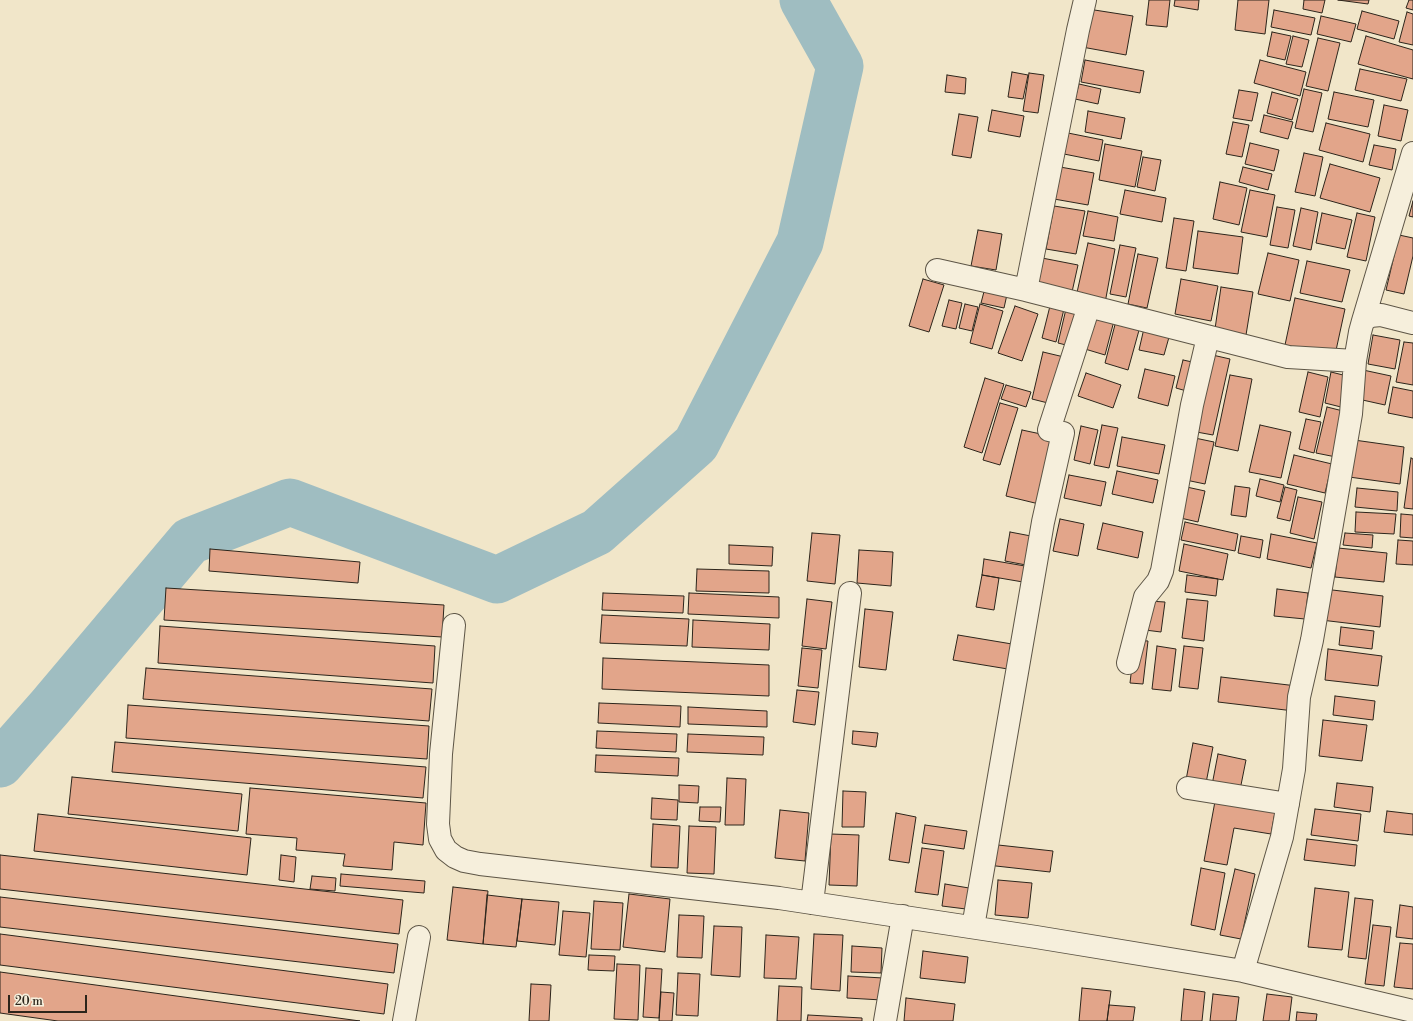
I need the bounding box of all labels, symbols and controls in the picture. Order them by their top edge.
scale bar [10,987,89,1013]
text: 20 m [15,994,43,1009]

